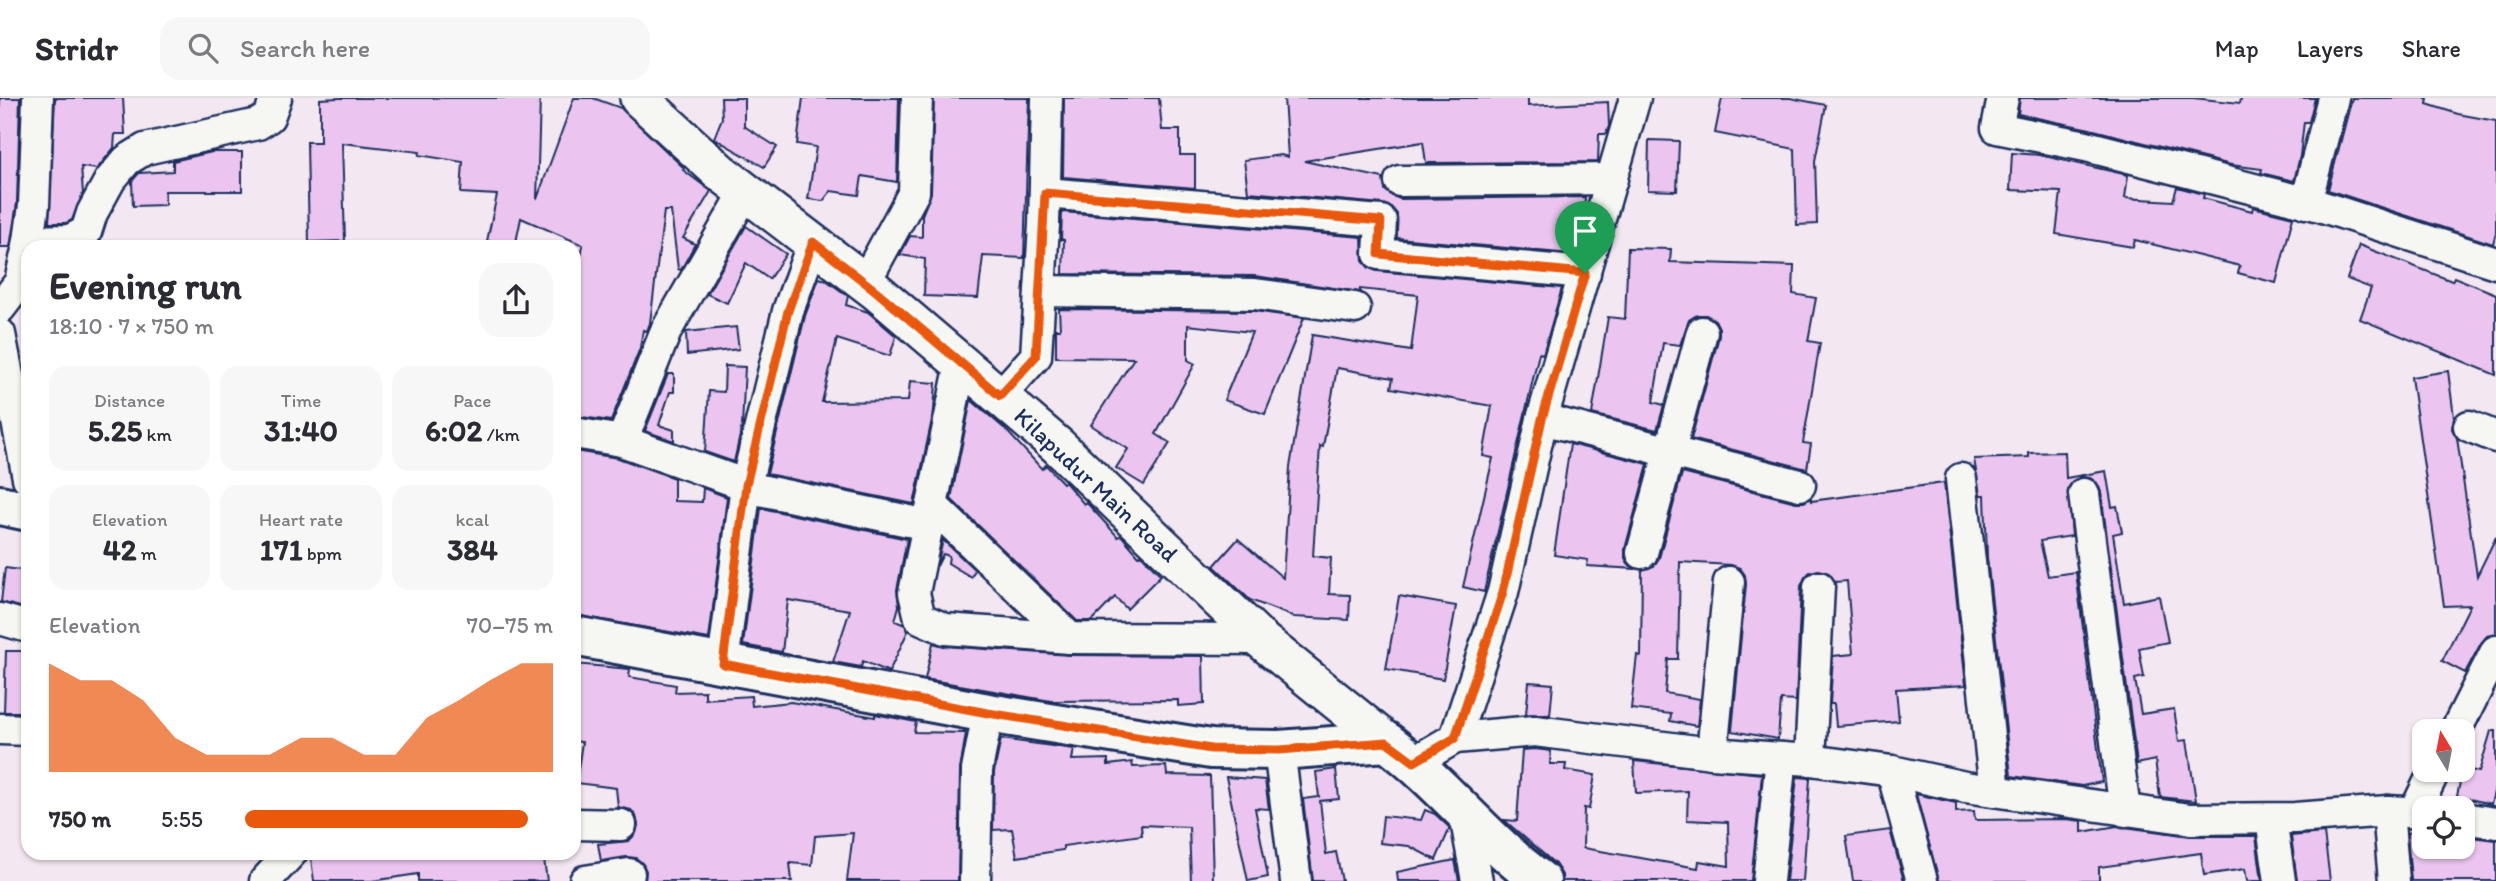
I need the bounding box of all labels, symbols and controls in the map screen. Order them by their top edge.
search box [160,17,650,80]
text: Stridr [35,29,118,68]
icon: search [184,29,222,67]
text: Search here [240,32,370,64]
text: Map [2215,34,2259,63]
text: Layers [2297,34,2364,63]
text: Share [2402,34,2461,63]
pin [1555,201,1615,273]
icon: arrive [1566,212,1604,250]
text: Evening run [49,263,242,309]
button: share [479,263,553,337]
text: 18:10 · 7 × 750 m [49,312,214,340]
text: Distance [94,389,165,412]
text: Time [281,389,321,412]
text: Pace [453,389,491,412]
street label: Kilapudur Main Road [1008,401,1184,568]
text: 5.25 [88,412,142,449]
text: 31:40 [264,412,338,449]
text: 6:02 [425,412,482,449]
text: km [142,423,172,446]
text: /km [482,423,520,446]
text: Elevation [92,508,167,531]
text: Heart rate [259,508,343,531]
text: kcal [455,508,489,531]
text: 42 [103,531,136,568]
text: 171 [260,531,303,568]
text: 384 [447,531,498,568]
text: m [136,542,157,565]
text: bpm [303,542,342,565]
text: Elevation [49,611,140,639]
text: 70–75 m [467,611,553,639]
north arrow [2412,719,2474,782]
map controls [2412,719,2475,859]
button: locate [2412,796,2475,859]
text: 750 m [49,805,111,833]
text: 5:55 [161,805,203,833]

